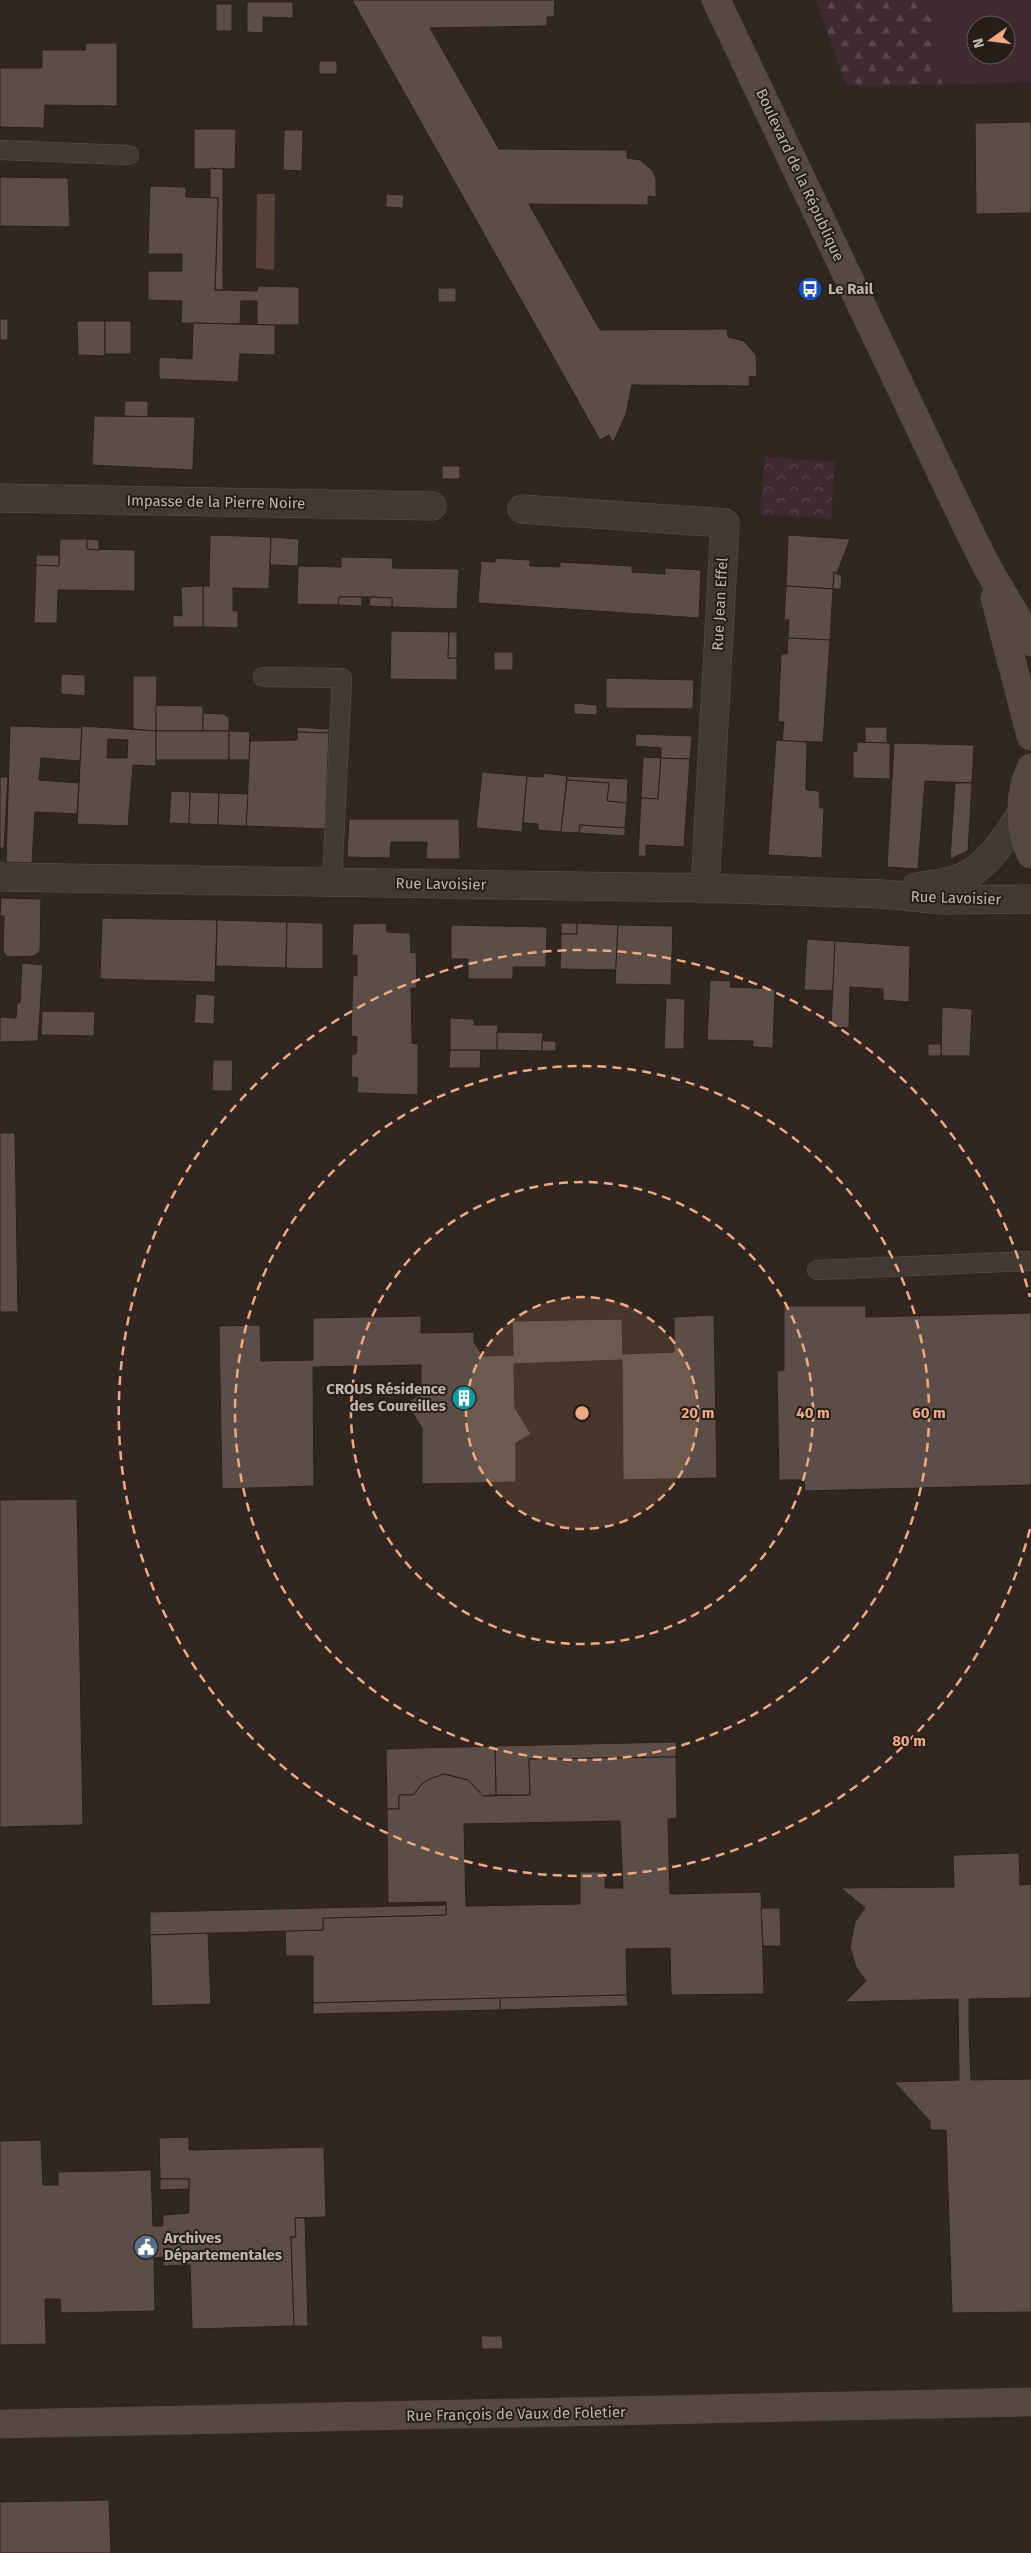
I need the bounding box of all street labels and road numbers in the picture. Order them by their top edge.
street label: Boulevard de la République [752,86,848,264]
street label: Impasse de la Pierre Noire [126,491,306,513]
street label: Rue Jean Effel [709,556,731,651]
street label: Rue Lavoisier [395,874,487,894]
street label: Rue Lavoisier [910,887,1002,909]
street label: Rue François de Vaux de Foletier [406,2403,626,2425]

